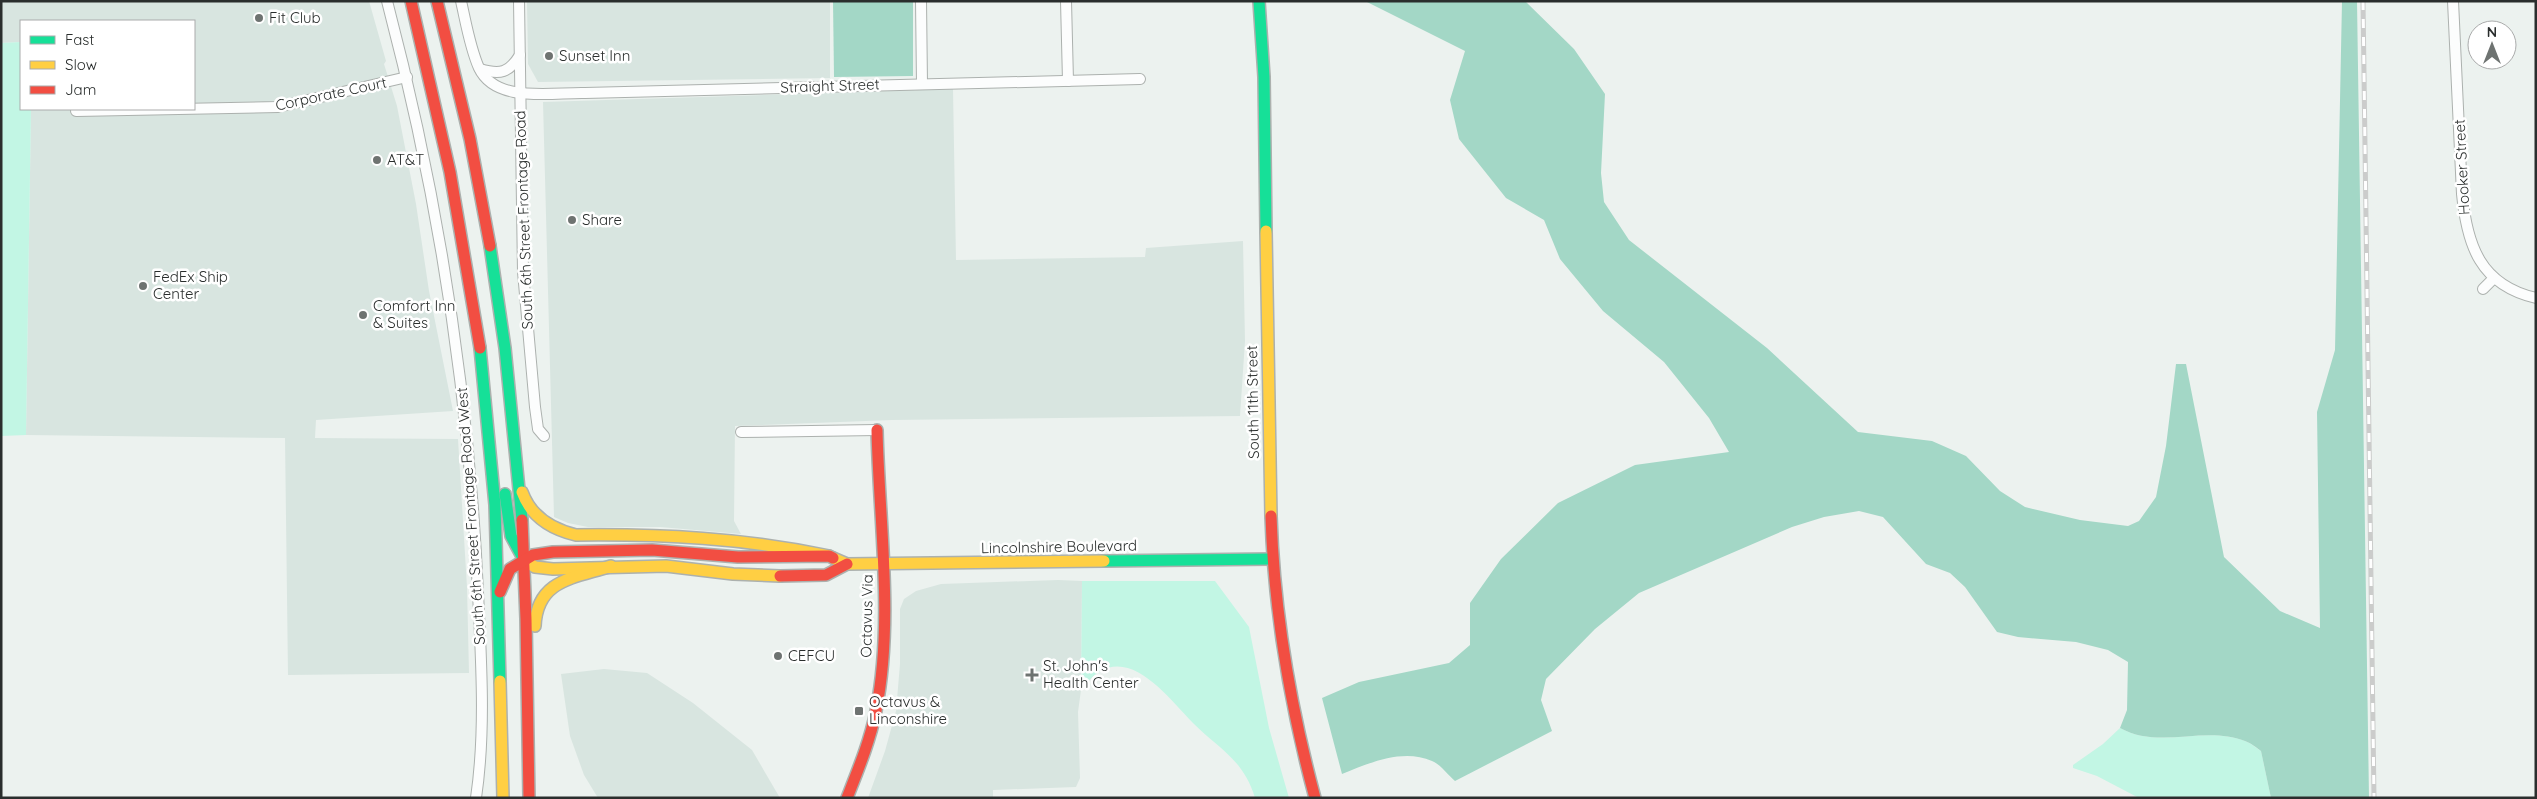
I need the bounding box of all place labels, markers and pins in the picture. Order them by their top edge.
place label: Fit Club [269,8,321,27]
marker: Fit Club [253,12,265,24]
place label: Sunset Inn [559,46,630,65]
marker: Sunset Inn [543,50,555,62]
place label: AT&T [387,150,424,169]
marker: AT&T [371,154,383,166]
place label: Share [582,210,622,229]
marker: Share [566,214,578,226]
place label: FedEx Ship Center [153,267,228,303]
marker: FedEx Ship Center [137,280,149,292]
place label: Comfort Inn & Suites [373,296,455,332]
marker: Comfort Inn & Suites [357,309,369,321]
place label: CEFCU [788,646,835,665]
marker: CEFCU [772,650,784,662]
place label: St. John's Health Center [1043,656,1139,692]
marker: St. John's Health Center [1025,668,1039,682]
place label: Octavus & Linconshire [869,692,947,728]
marker: Octavus & Linconshire [853,705,865,717]

